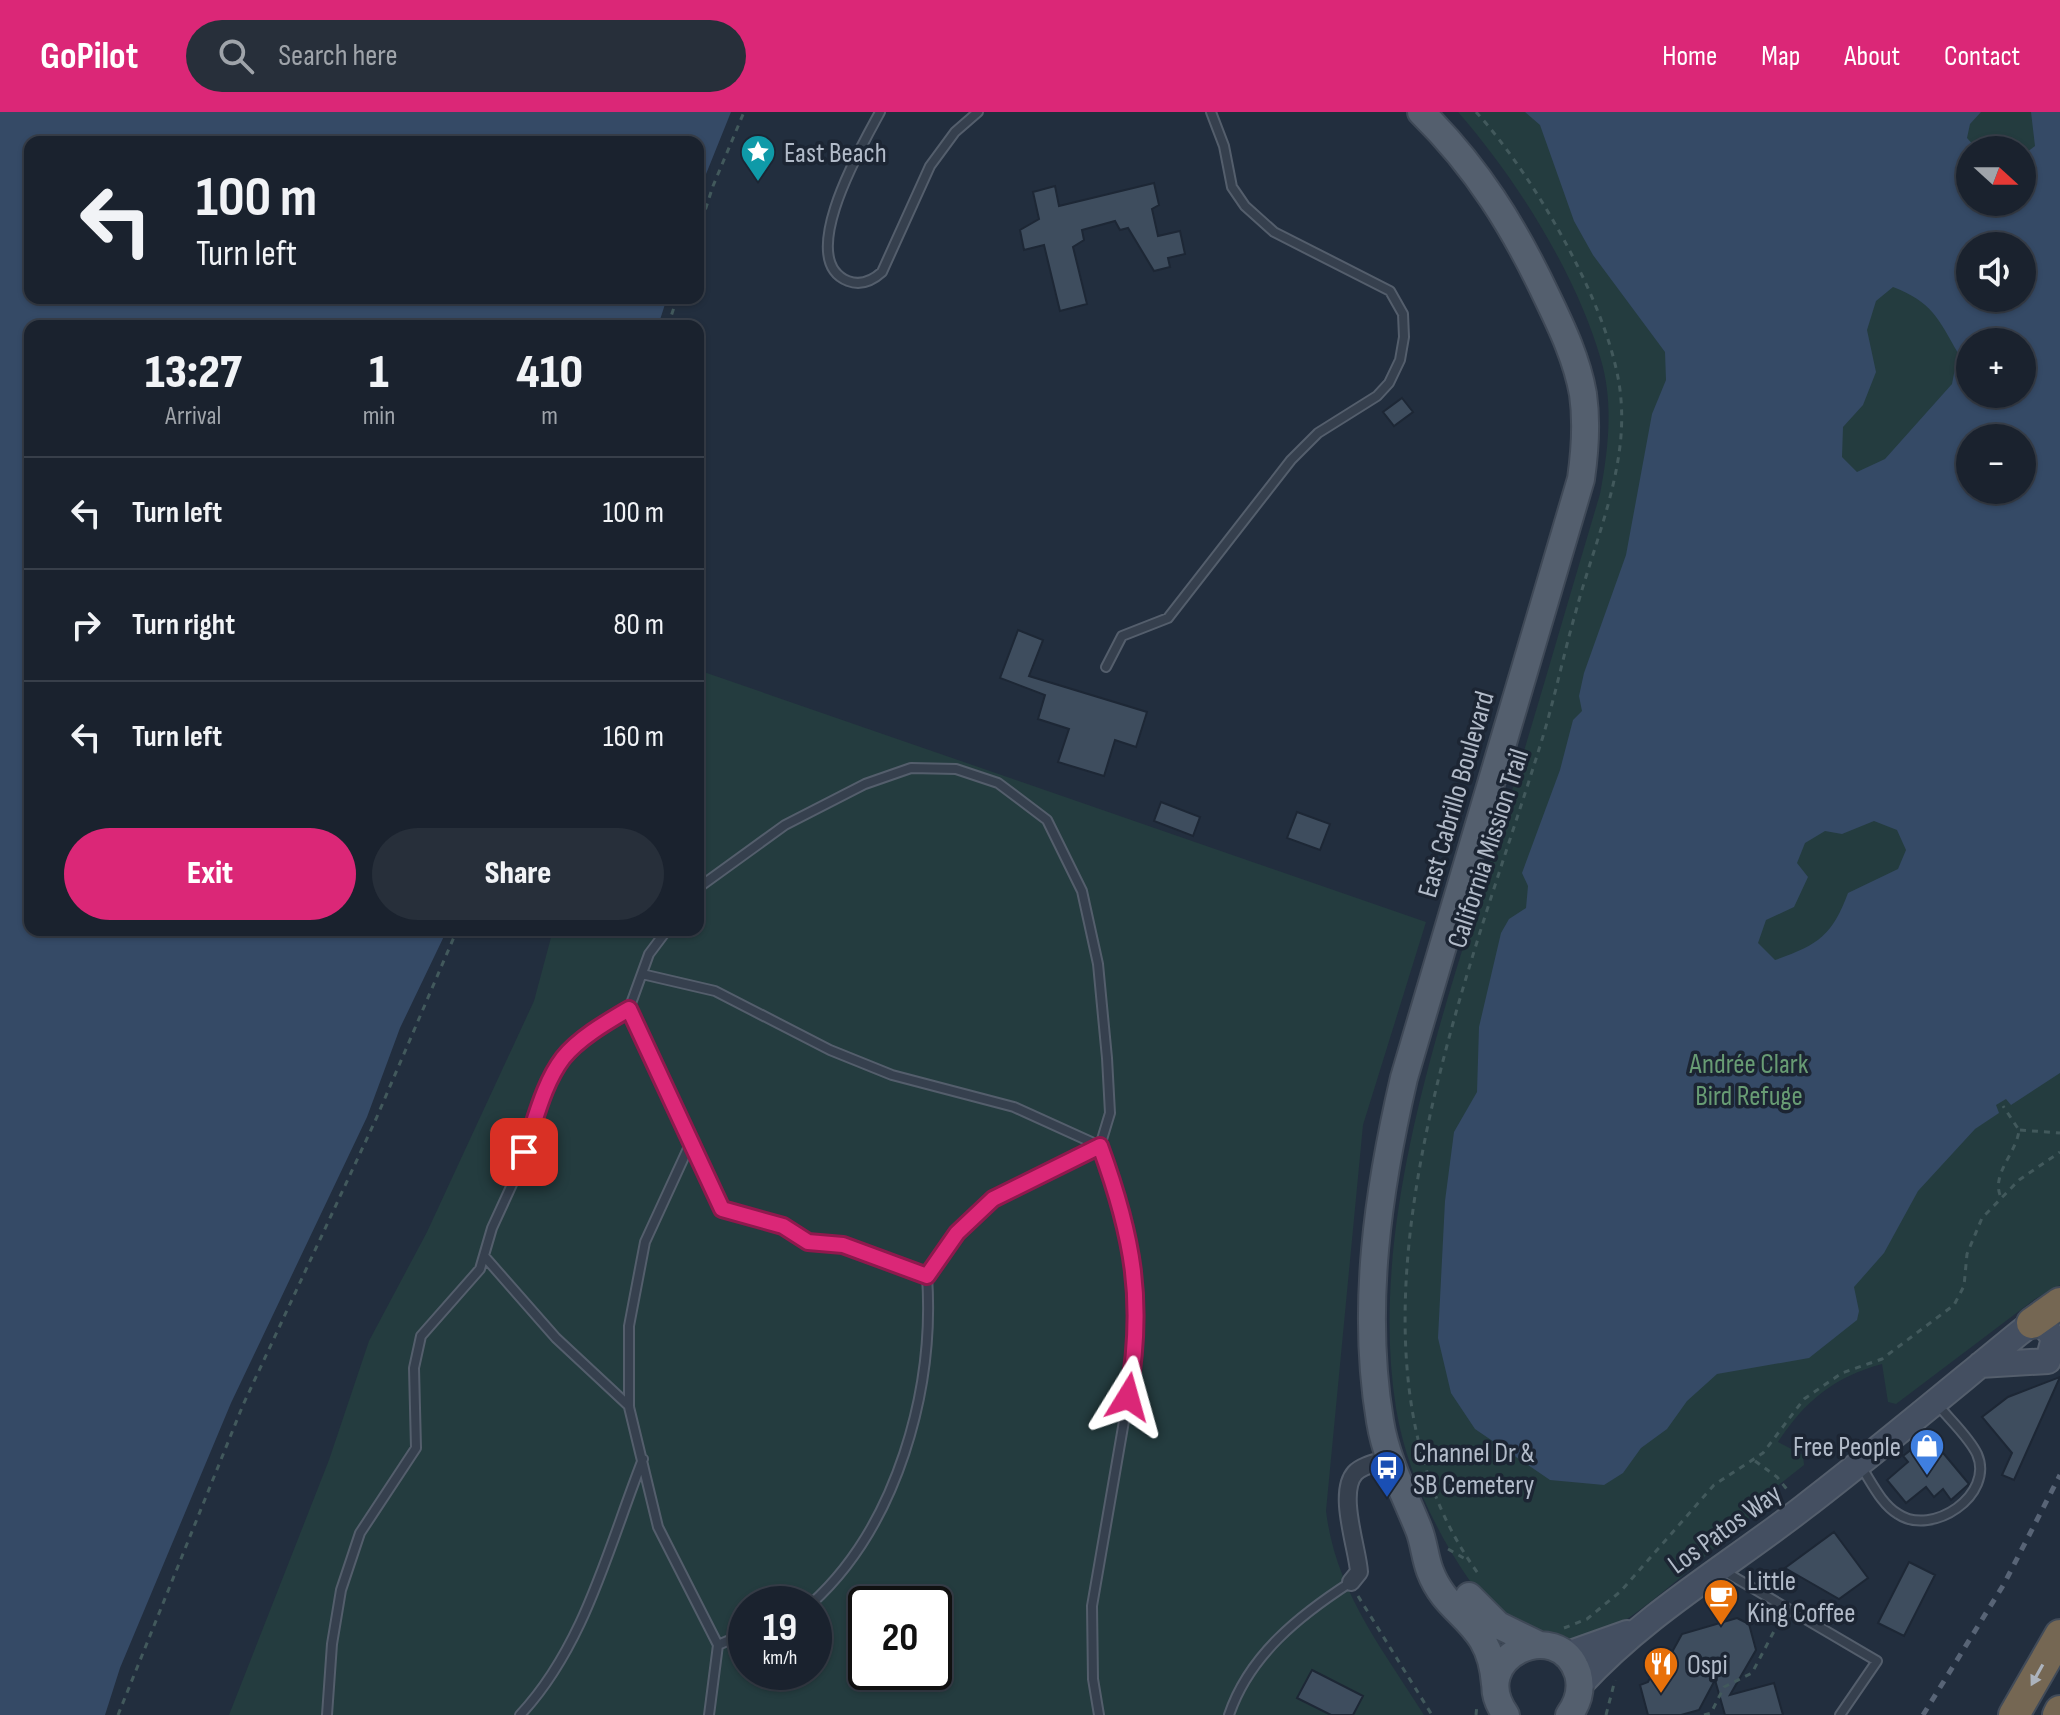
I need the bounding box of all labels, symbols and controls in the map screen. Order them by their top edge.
search box [186,20,746,92]
text: GoPilot [40,34,138,79]
icon: search [214,34,258,78]
text: Search here [278,38,398,74]
text: Home [1662,40,1717,73]
text: Map [1761,40,1800,73]
text: About [1844,40,1900,73]
text: Contact [1944,40,2020,73]
place icon: East Beach [739,133,777,183]
north arrow [1956,136,2036,216]
map controls [1956,136,2036,504]
place label: East Beach [784,137,887,170]
text: 100 m [196,165,317,232]
icon: left [64,168,168,272]
button: sound [1956,232,2036,312]
text: Turn left [196,233,297,276]
button: + [1956,328,2036,408]
text: 13:27 [145,344,242,401]
text: 1 [369,344,389,401]
text: 410 [516,344,583,401]
text: Arrival [165,401,221,432]
text: min [363,401,395,432]
text: m [541,401,558,432]
button: − [1956,424,2036,504]
icon: left [64,491,108,535]
text: Turn left [132,495,222,531]
text: 100 m [603,495,664,531]
icon: right [64,603,108,647]
text: Turn right [132,607,235,643]
text: 80 m [613,607,664,643]
street label: East Cabrillo Boulevard [1411,688,1502,901]
icon: left [64,715,108,759]
text: Turn left [132,719,222,755]
text: 160 m [603,719,664,755]
street label: California Mission Trail [1441,745,1536,952]
button: Exit [64,828,356,920]
button: Share [372,828,664,920]
park label: Andrée Clark Bird Refuge [1688,1048,1809,1113]
pin [490,1118,558,1186]
icon: arrive [502,1130,546,1174]
position arrow [1086,1355,1170,1439]
shop icon: Free People [1908,1427,1946,1477]
place label: Free People [1793,1431,1901,1464]
place label: Channel Dr & SB Cemetery [1413,1437,1535,1502]
bus stop icon: Channel Dr & SB Cemetery [1368,1449,1406,1499]
street label: Los Patos Way [1662,1477,1788,1581]
place label: Little King Coffee [1747,1565,1855,1630]
cafe icon: Little King Coffee [1702,1577,1740,1627]
speed limit sign: 20 [848,1586,952,1690]
text: 19 [763,1604,797,1652]
restaurant icon: Ospi [1642,1645,1680,1695]
text: km/h [763,1646,797,1670]
place label: Ospi [1687,1649,1728,1682]
one-way arrow [2031,1664,2044,1687]

